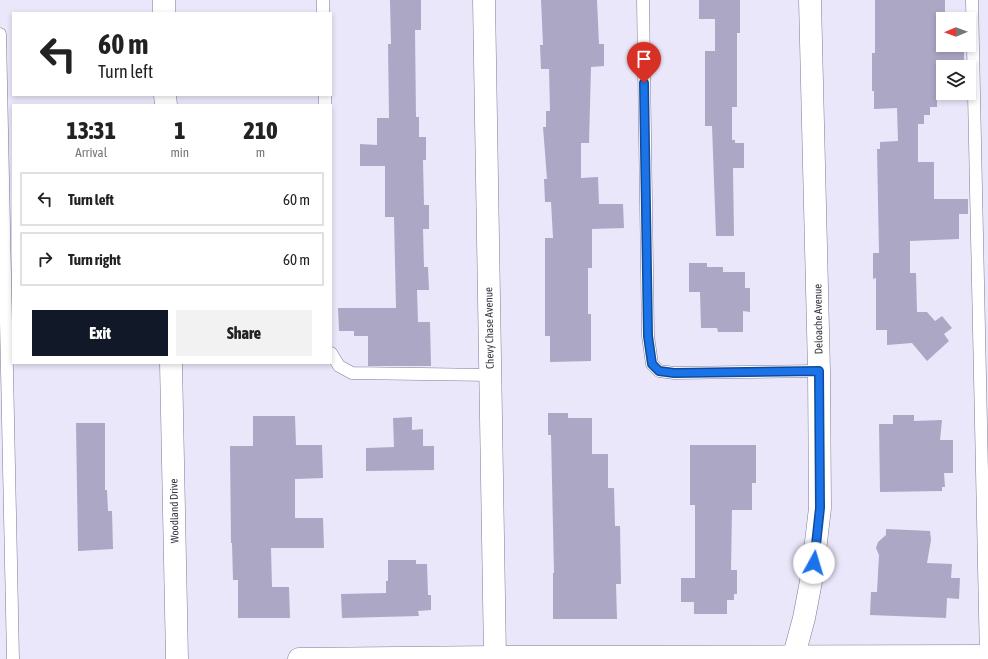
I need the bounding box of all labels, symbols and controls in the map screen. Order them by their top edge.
north arrow [936,12,976,52]
map controls [936,12,976,100]
icon: left [32,28,84,80]
text: 60 m [98,28,148,60]
pin [627,42,661,83]
icon: arrive [633,48,655,70]
button: layers [936,60,976,100]
text: Turn left [98,61,153,82]
text: 13:31 [67,117,116,144]
text: 1 [174,117,185,144]
text: 210 [244,117,277,144]
text: Arrival [75,145,107,160]
text: min [170,145,189,160]
text: m [256,145,265,160]
icon: left [34,188,56,210]
text: Turn left [68,191,114,208]
text: 60 m [283,191,310,208]
icon: right [34,248,56,270]
text: Turn right [68,251,121,268]
text: 60 m [283,251,310,268]
street label: Deloache Avenue [811,284,825,354]
street label: Chevy Chase Avenue [482,287,496,369]
button: Exit [32,310,168,356]
button: Share [176,310,312,356]
street label: Woodland Drive [167,479,181,543]
position arrow [793,542,835,584]

